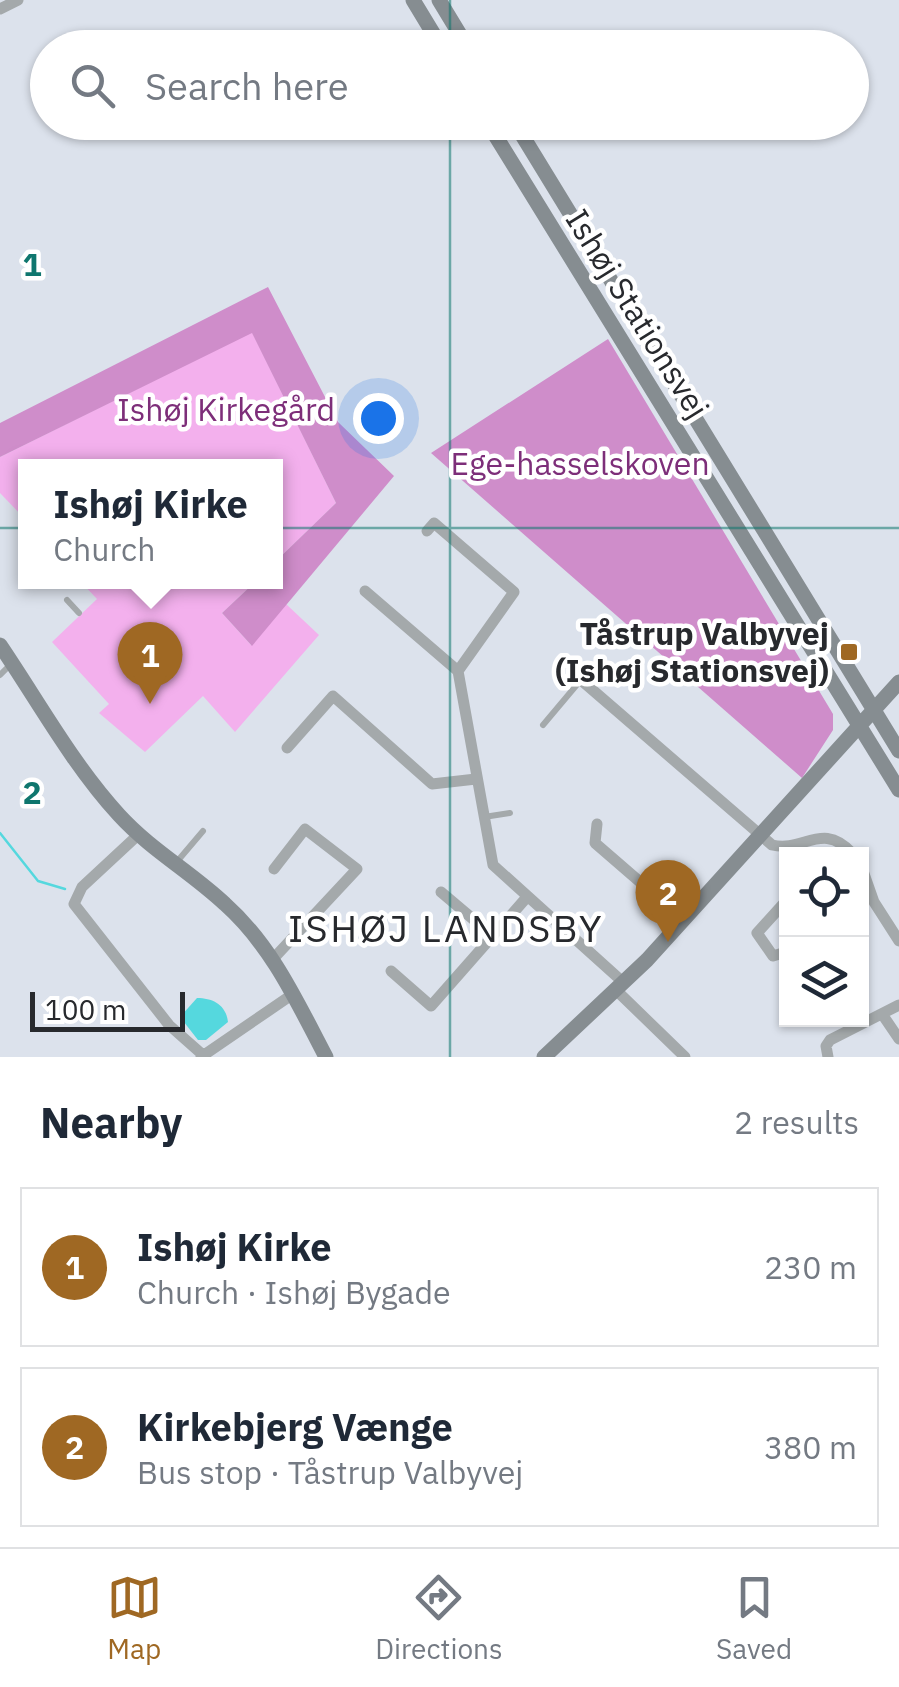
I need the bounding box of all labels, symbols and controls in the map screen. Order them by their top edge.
search box [30,30,869,140]
icon: search [65,58,120,113]
text: Search here [145,61,349,110]
street label: Ishøj Stationsvej [557,201,719,426]
text: 1 [22,243,42,285]
park label: Ishøj Kirkegård [117,388,335,430]
your location [353,393,404,444]
park label: Ege-hasselskoven [450,442,710,484]
popup [18,459,283,589]
text: Ishøj Kirke [53,479,248,528]
text: Church [53,528,155,570]
place label: Tåstrup Valbyvej (Ishøj Stationsvej) [555,612,829,691]
pin: 1 [118,622,182,704]
marker: Tåstrup Valbyvej (Ishøj Stationsvej) [838,641,860,663]
text: 2 [22,771,42,813]
map controls [779,847,869,1027]
button: locate [779,847,869,937]
pin: 2 [636,860,700,942]
district label: ISHØJ LANDSBY [288,903,604,952]
button: layers [779,937,869,1027]
scale bar [30,987,185,1032]
text: 100 m [45,991,126,1028]
text: Nearby [40,1095,182,1150]
text: 2 results [734,1101,859,1143]
text: Ishøj Kirke [137,1222,332,1271]
text: 1 [65,1246,84,1288]
text: 230 m [764,1246,857,1288]
text: Church · Ishøj Bygade [137,1271,451,1313]
text: Kirkebjerg Vænge [137,1402,453,1451]
text: 2 [65,1426,84,1468]
text: 380 m [764,1426,857,1468]
text: Bus stop · Tåstrup Valbyvej [137,1451,523,1493]
tab: Map [107,1570,162,1667]
tab: Directions [375,1570,503,1667]
tab: Saved [716,1570,792,1667]

